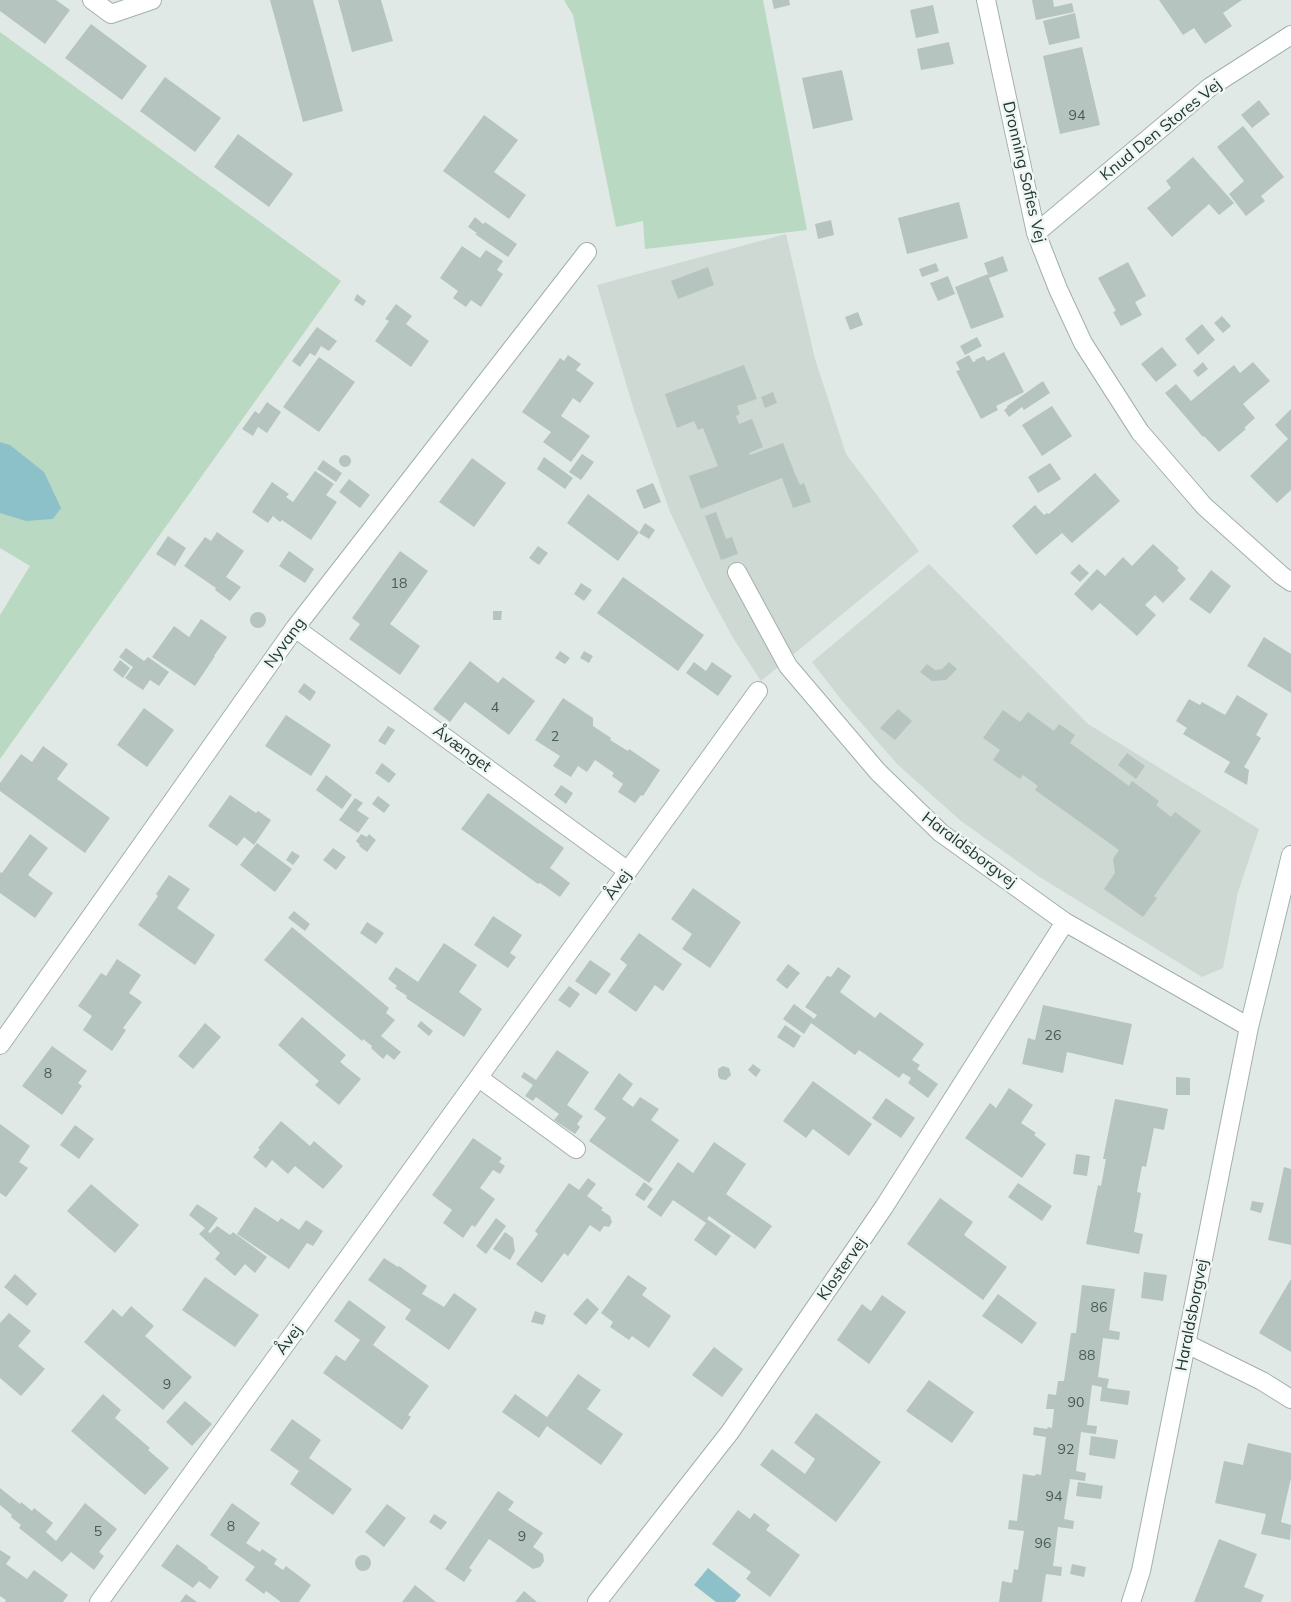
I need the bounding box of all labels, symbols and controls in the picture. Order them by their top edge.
street label: Knud Den Stores Vej [1096,75,1226,185]
street label: Dronning Sofies Vej [998,100,1050,244]
house number: 94 [1069,108,1085,124]
house number: 18 [391,576,407,592]
street label: Nyvang [260,614,310,672]
house number: 4 [491,700,499,716]
street label: Åvænget [429,722,495,776]
house number: 2 [551,729,559,745]
street label: Haraldsborgvej [918,808,1020,892]
street label: Åvej [601,866,635,904]
house number: 26 [1045,1028,1061,1044]
house number: 8 [44,1066,52,1082]
street label: Klostervej [813,1234,871,1304]
street label: Haraldsborgvej [1172,1257,1212,1373]
house number: 86 [1091,1300,1107,1316]
street label: Åvej [272,1321,306,1359]
house number: 88 [1079,1348,1095,1364]
house number: 9 [163,1377,171,1393]
house number: 90 [1068,1395,1084,1411]
house number: 92 [1058,1442,1074,1458]
house number: 94 [1046,1489,1062,1505]
house number: 8 [227,1519,235,1535]
house number: 5 [94,1524,102,1540]
house number: 9 [518,1529,526,1545]
house number: 96 [1035,1536,1051,1552]

